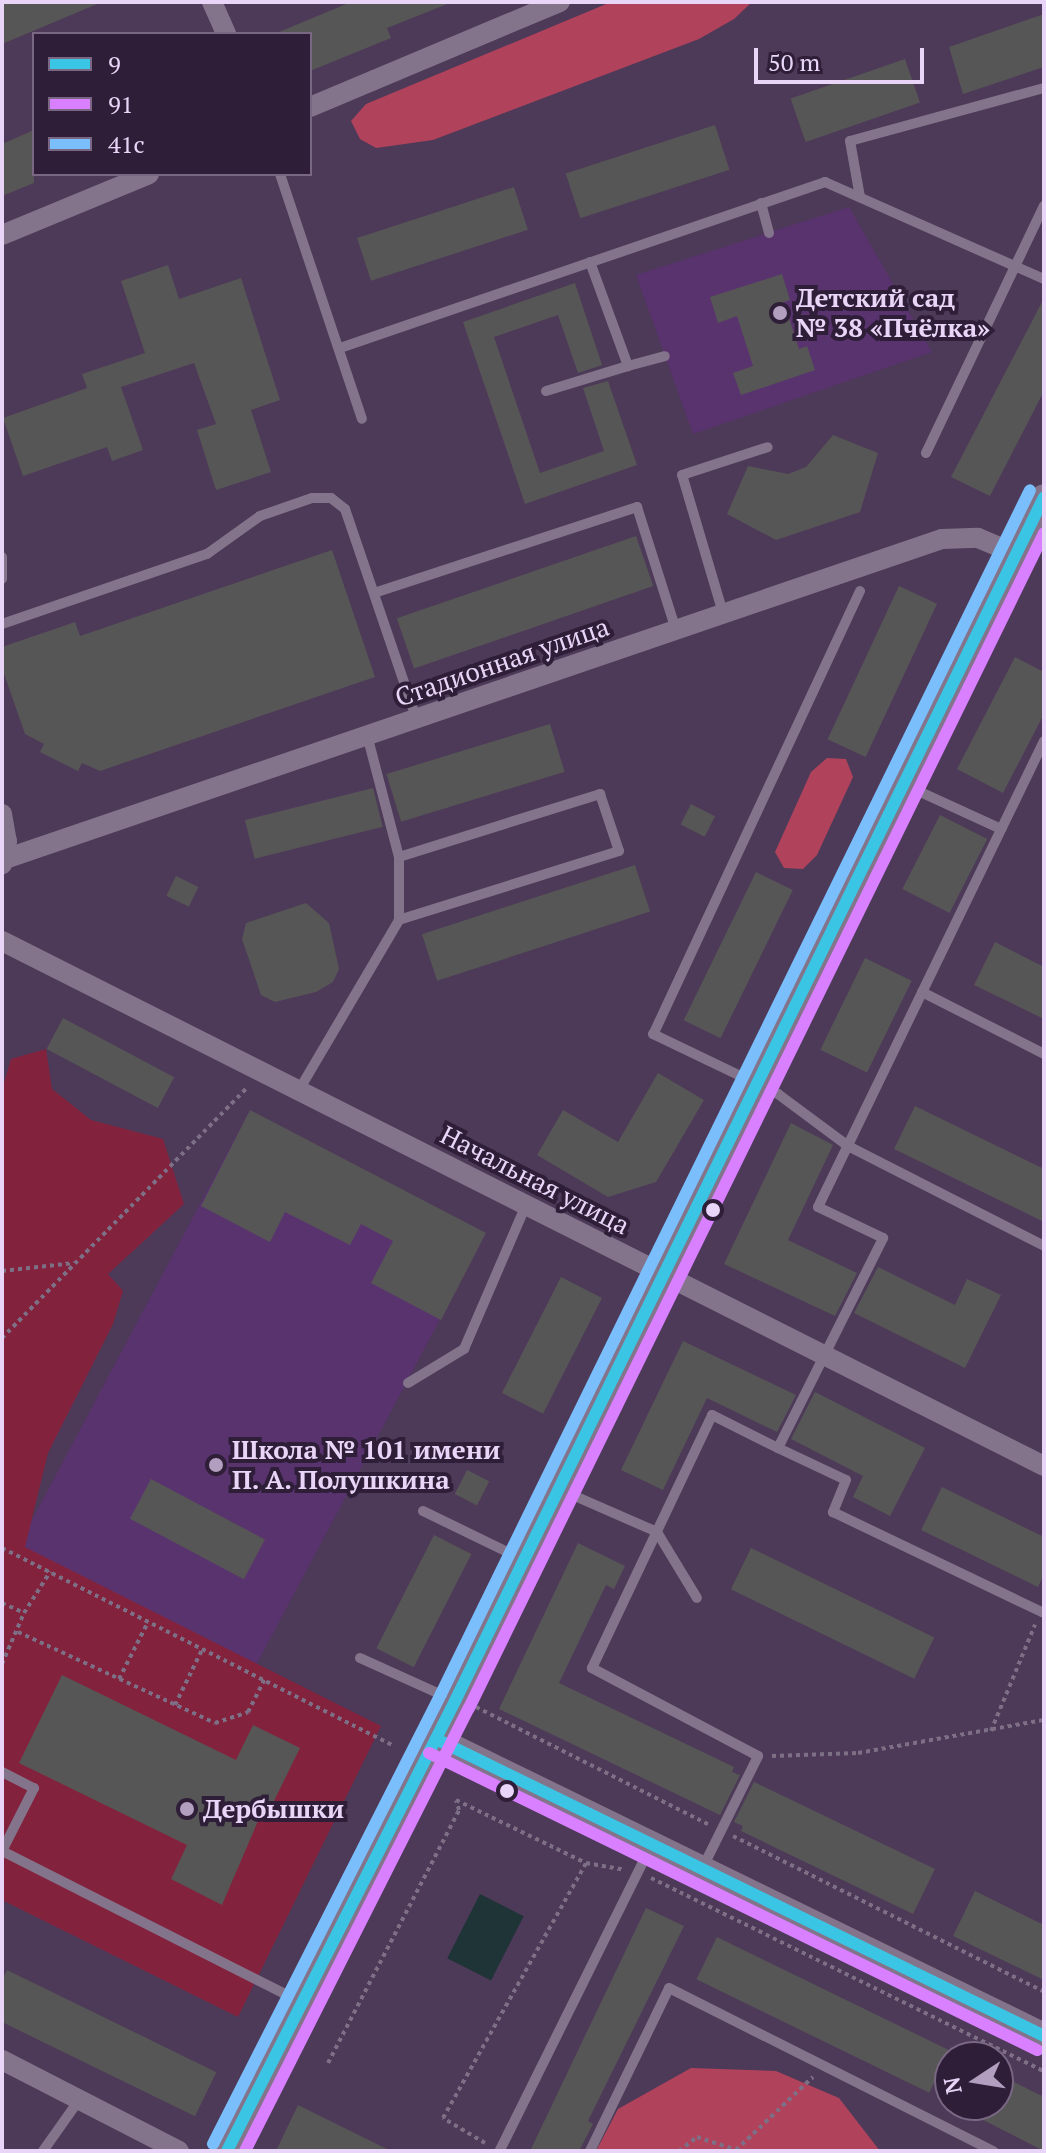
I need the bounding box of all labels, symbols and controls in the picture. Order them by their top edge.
legend [32,32,312,176]
scale bar [758,32,928,82]
text: 50 m [768,46,820,78]
text: 9 [108,48,121,80]
text: 91 [108,88,134,120]
text: 41с [108,128,145,160]
place label: Детский сад № 38 «Пчёлка» [796,282,990,344]
marker: Детский сад № 38 «Пчёлка» [771,304,789,322]
street label: Стадионная улица [391,611,613,713]
street label: Начальная улица [435,1119,635,1241]
unlabelled marker [705,1202,721,1218]
place label: Школа № 101 имени П. А. Полушкина [232,1434,500,1496]
marker: Школа № 101 имени П. А. Полушкина [207,1456,225,1474]
unlabelled marker [499,1783,515,1799]
place label: Дербышки [203,1793,344,1825]
marker: Дербышки [178,1800,196,1818]
north arrow [934,2041,1014,2121]
text: N [936,2075,968,2097]

